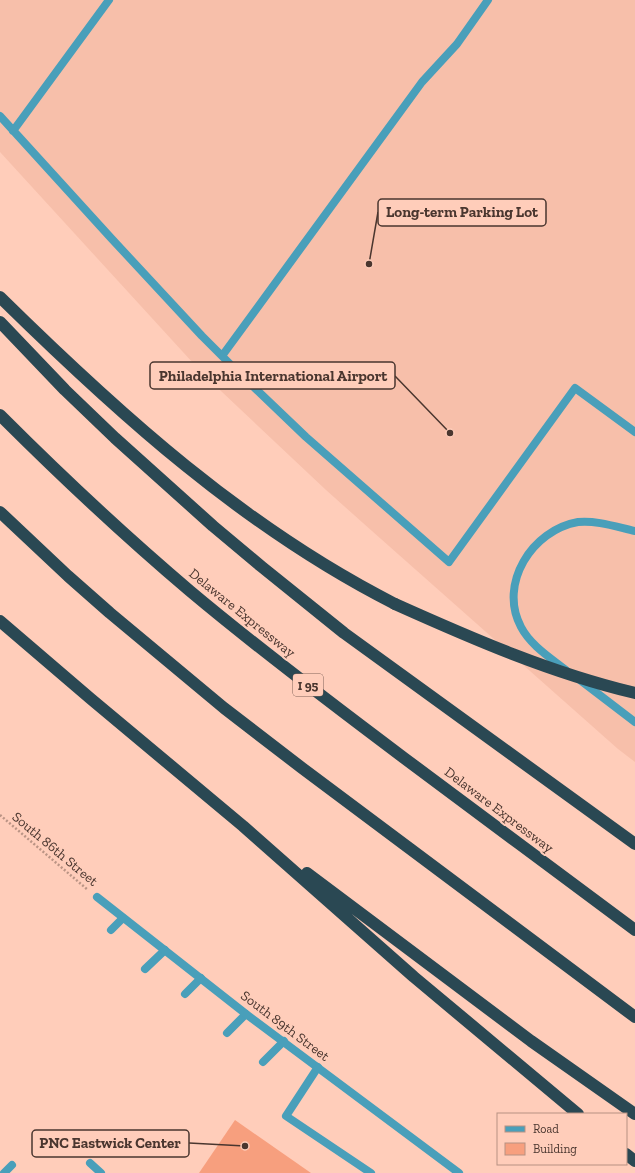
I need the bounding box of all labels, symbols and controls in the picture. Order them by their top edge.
callout: Long-term Parking Lot [378,199,546,226]
text: Long-term Parking Lot [386,203,539,221]
callout: Philadelphia International Airport [150,362,395,389]
text: Philadelphia International Airport [159,367,388,385]
street label: Delaware Expressway [185,565,299,662]
road number: I 95 [293,674,323,696]
street label: Delaware Expressway [441,763,557,857]
street label: South 86th Street [9,808,102,890]
street label: South 89th Street [237,987,333,1065]
legend [497,1113,627,1165]
text: Road [533,1122,559,1136]
callout: PNC Eastwick Center [32,1130,189,1157]
text: PNC Eastwick Center [39,1134,181,1152]
text: Building [533,1142,577,1156]

